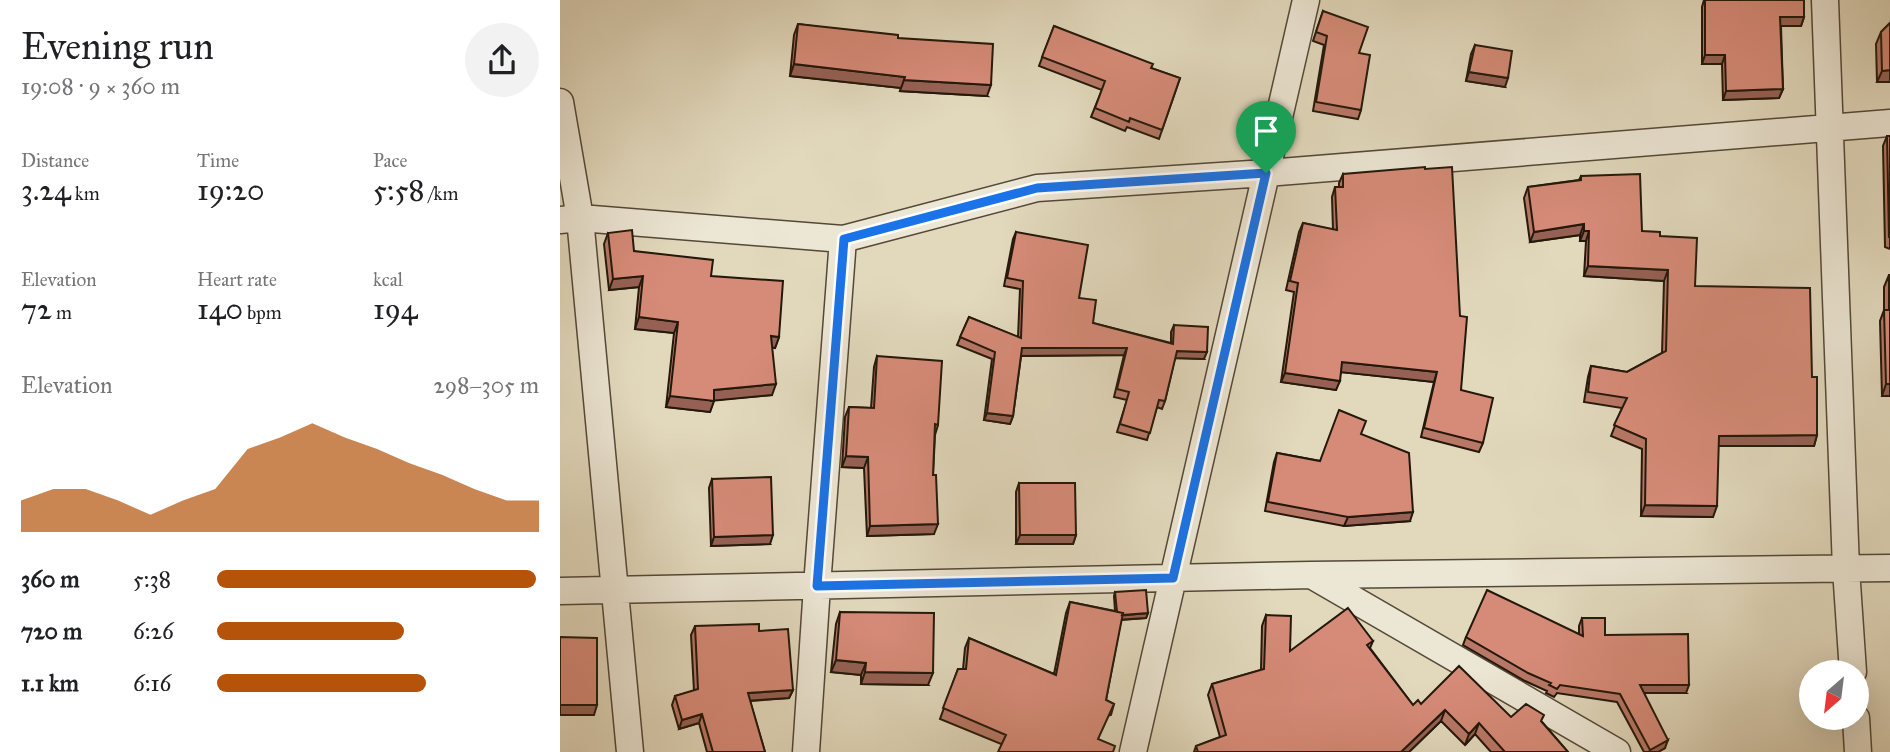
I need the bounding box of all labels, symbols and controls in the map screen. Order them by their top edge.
text: Evening run [21,23,214,69]
button: share [465,23,539,97]
text: 19:08 · 9 × 360 m [21,72,180,100]
pin [1236,101,1296,173]
icon: arrive [1247,112,1285,150]
text: Distance [21,149,89,172]
text: Time [197,149,239,172]
text: Pace [373,149,407,172]
text: 3.24 [21,172,71,208]
text: 19:20 [197,172,265,208]
text: 5:58 [373,172,424,208]
text: km [71,182,100,205]
text: /km [424,182,458,205]
text: Elevation [21,268,96,291]
text: Heart rate [197,268,277,291]
text: kcal [373,268,403,291]
text: 72 [21,291,52,327]
text: 140 [197,291,243,327]
text: 194 [373,291,417,327]
text: m [52,301,72,324]
text: bpm [243,301,282,324]
text: Elevation [21,371,112,399]
text: 298–305 m [433,371,539,399]
text: 360 m [21,565,80,593]
text: 5:38 [133,565,171,593]
text: 720 m [21,617,82,645]
text: 6:26 [133,617,174,645]
north arrow [1799,660,1869,730]
map controls [1799,660,1869,730]
text: 1.1 km [21,669,79,697]
text: 6:16 [133,669,171,697]

